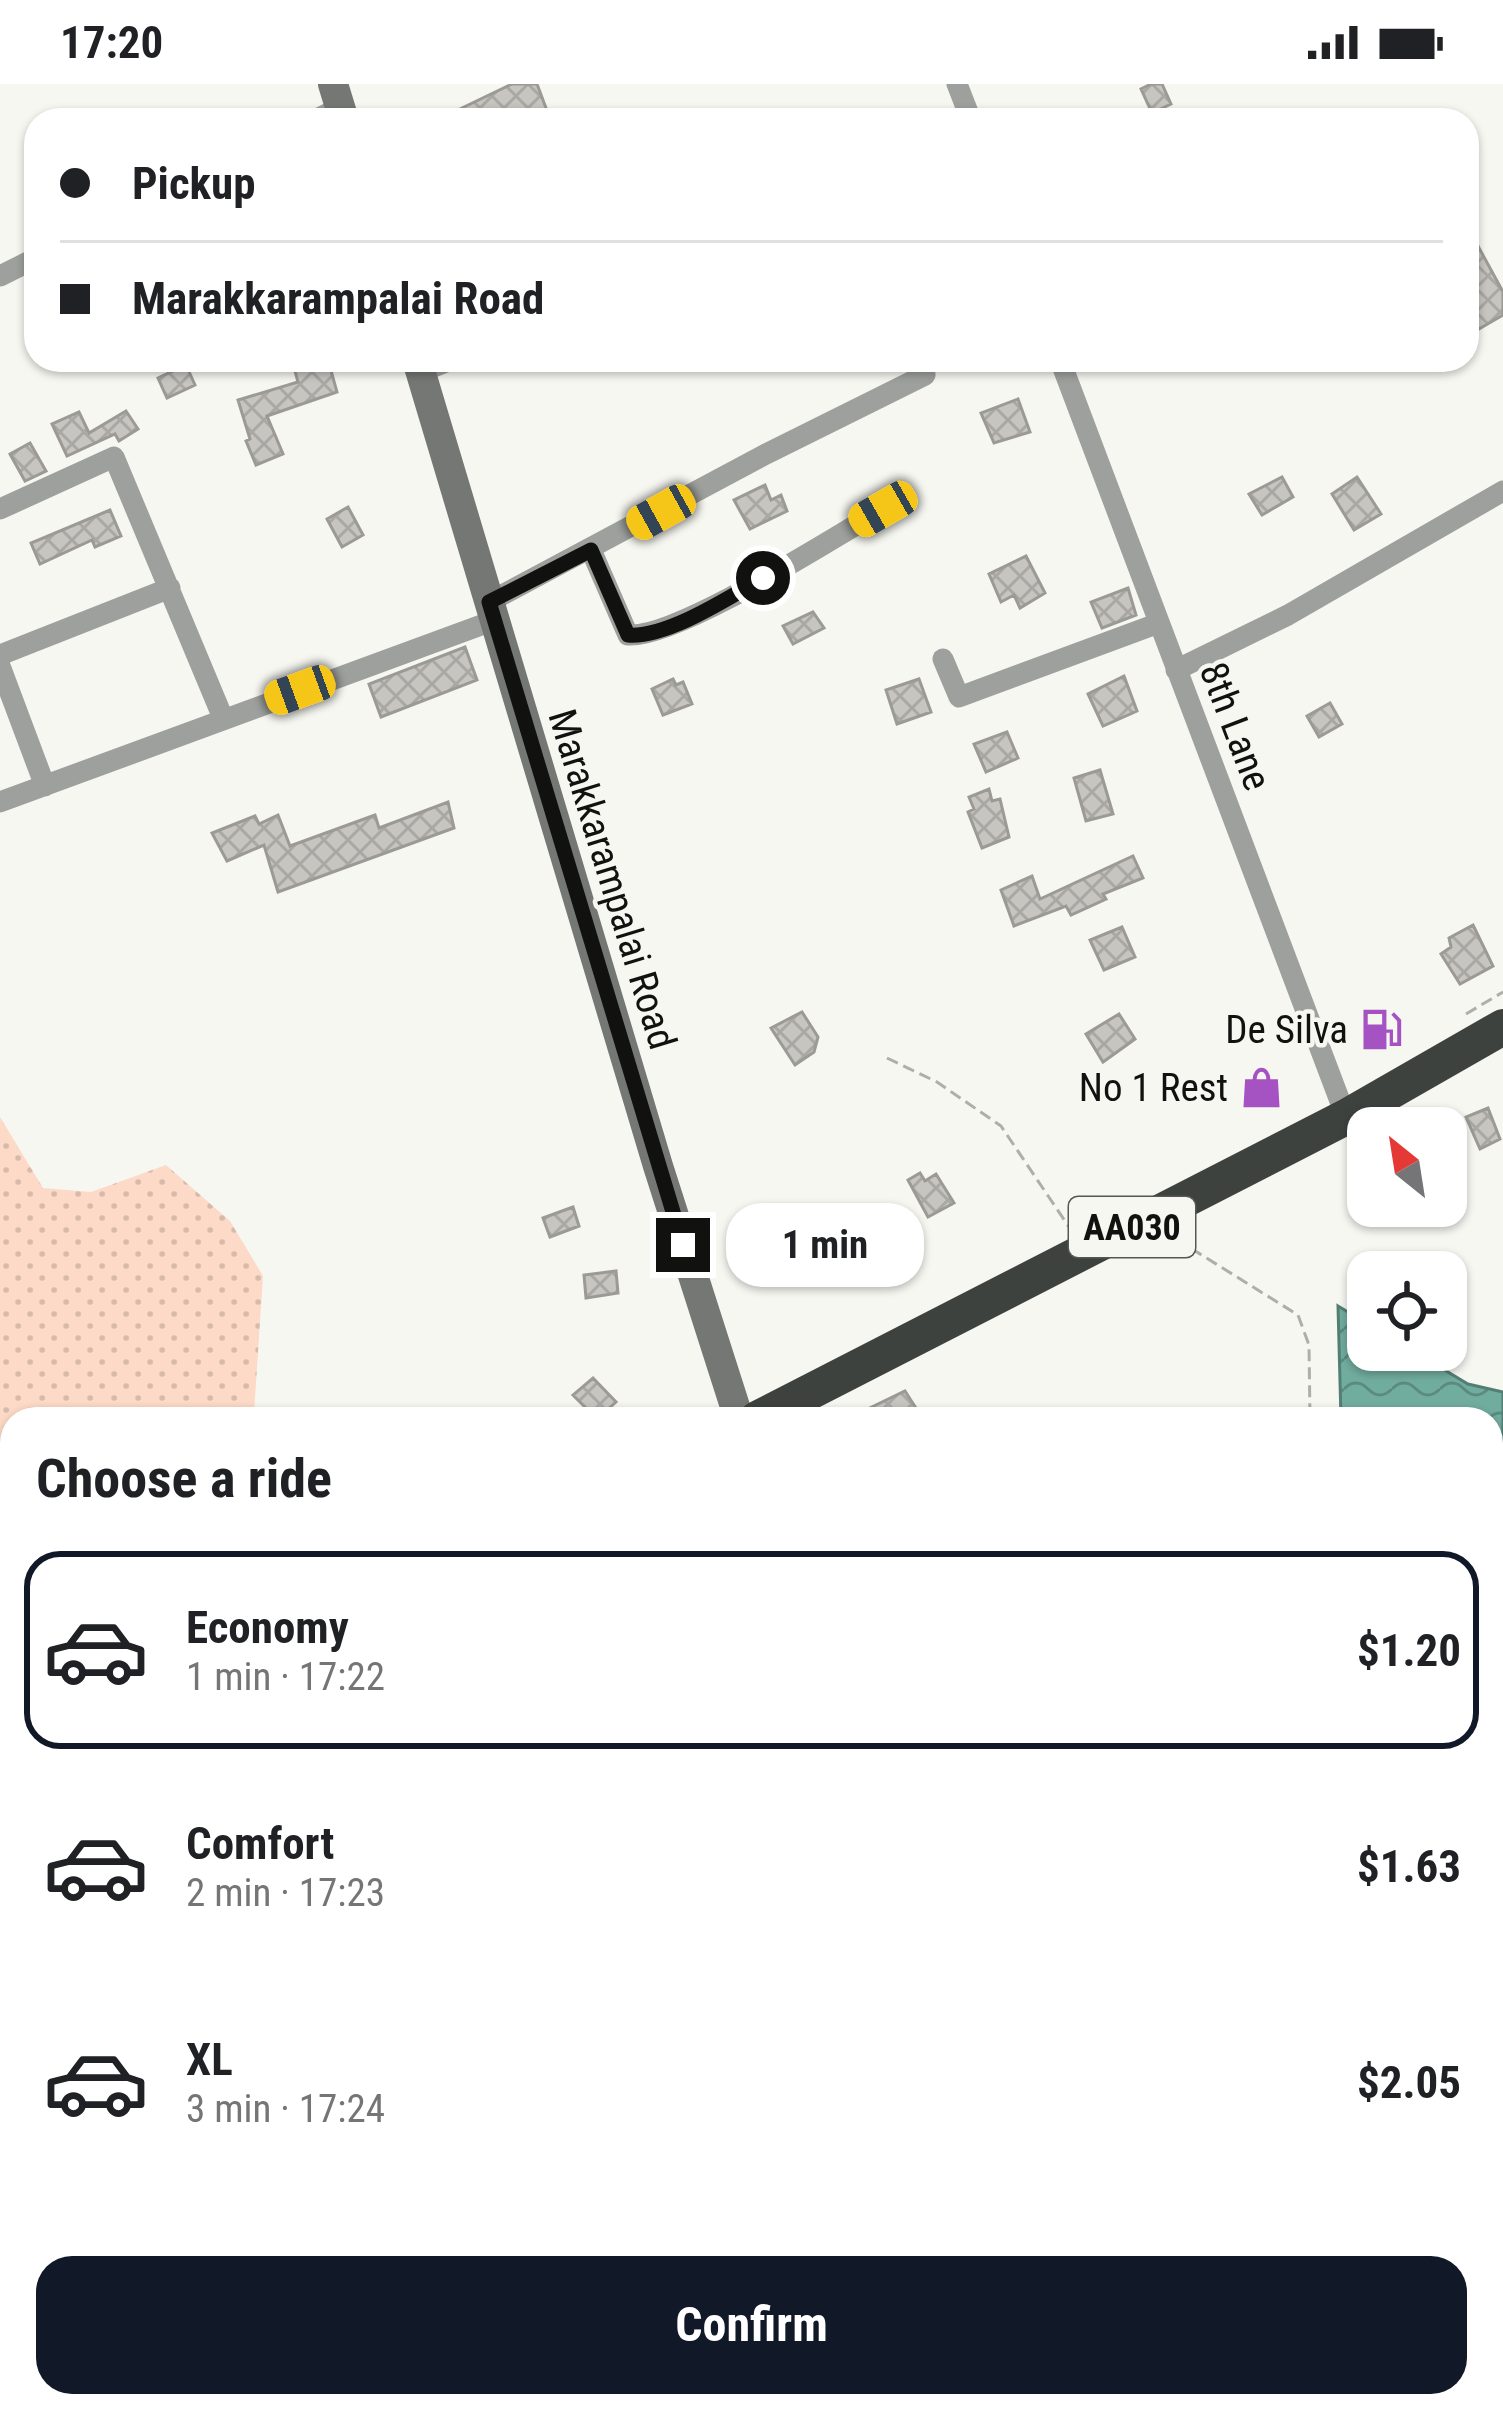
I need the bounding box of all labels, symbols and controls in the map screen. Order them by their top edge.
text: 17:20 [60,16,163,69]
text: Pickup [132,157,256,210]
text: Marakkarampalai Road [132,272,544,325]
car [843,475,923,543]
car [621,479,701,545]
route start [736,551,790,605]
street label: 8th Lane [1190,656,1280,797]
car [260,661,340,719]
street label: Marakkarampalai Road [538,704,686,1055]
fuel station icon: De Silva [1359,1006,1405,1052]
place label: De Silva [1225,1007,1348,1053]
shop icon: No 1 Rest [1239,1064,1285,1110]
place label: No 1 Rest [1079,1065,1228,1111]
north arrow [1347,1107,1467,1227]
map controls [1347,1107,1467,1371]
road number: AA030 [1069,1197,1195,1257]
callout: 1 min [725,1203,923,1287]
route end [656,1218,710,1272]
text: 1 min [782,1222,868,1268]
button: locate [1347,1251,1467,1371]
text: Choose a ride [36,1447,332,1510]
icon: car [42,1596,150,1704]
text: Economy [186,1601,349,1654]
text: $1.20 [1357,1624,1461,1677]
text: 1 min · 17:22 [186,1654,385,1700]
icon: car [42,1812,150,1920]
text: Comfort [186,1817,334,1870]
text: $1.63 [1357,1840,1461,1893]
text: 2 min · 17:23 [186,1870,385,1916]
icon: car [42,2028,150,2136]
text: XL [186,2033,233,2086]
text: $2.05 [1357,2056,1461,2109]
text: 3 min · 17:24 [186,2086,385,2132]
button: Confirm [36,2256,1467,2394]

